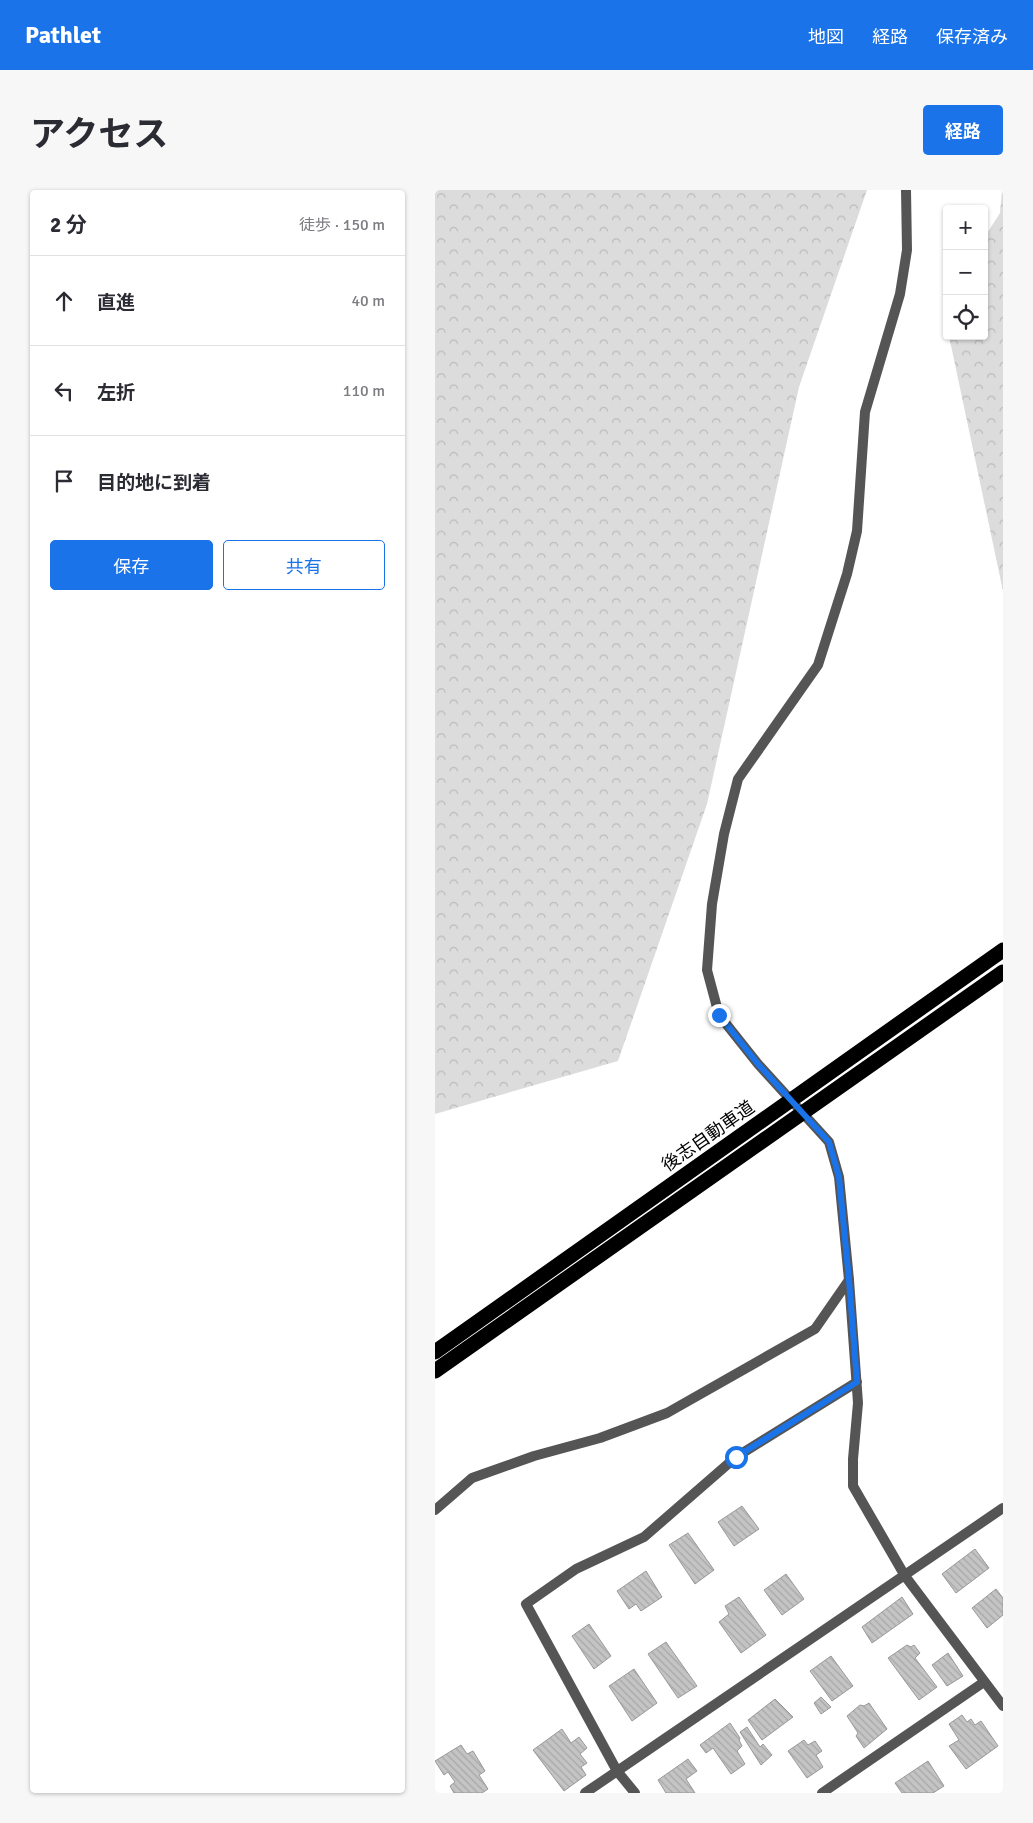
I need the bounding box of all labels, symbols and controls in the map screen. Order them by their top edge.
text: Pathlet [25,20,101,50]
text: 地図 [808,26,844,48]
text: 経路 [872,26,908,48]
text: 保存済み [936,26,1008,48]
button: 経路 [923,105,1003,155]
text: アクセス [30,113,168,156]
map controls [943,205,988,340]
button: + [943,205,988,250]
text: 2 分 [50,212,87,238]
text: 徒歩 · 150 m [299,215,385,235]
button: − [943,250,988,295]
icon: ahead [50,287,78,315]
text: 直進 [97,291,135,315]
text: 40 m [351,291,385,311]
button: locate [943,295,988,340]
icon: left [50,377,78,405]
text: 左折 [97,381,135,405]
text: 110 m [343,381,385,401]
icon: arrive [50,467,78,495]
text: 目的地に到着 [97,471,211,495]
button: 保存 [50,540,213,590]
button: 共有 [223,540,385,590]
route end [708,1004,731,1027]
street label: 後志自動車道 [657,1096,759,1176]
route start [725,1446,748,1469]

